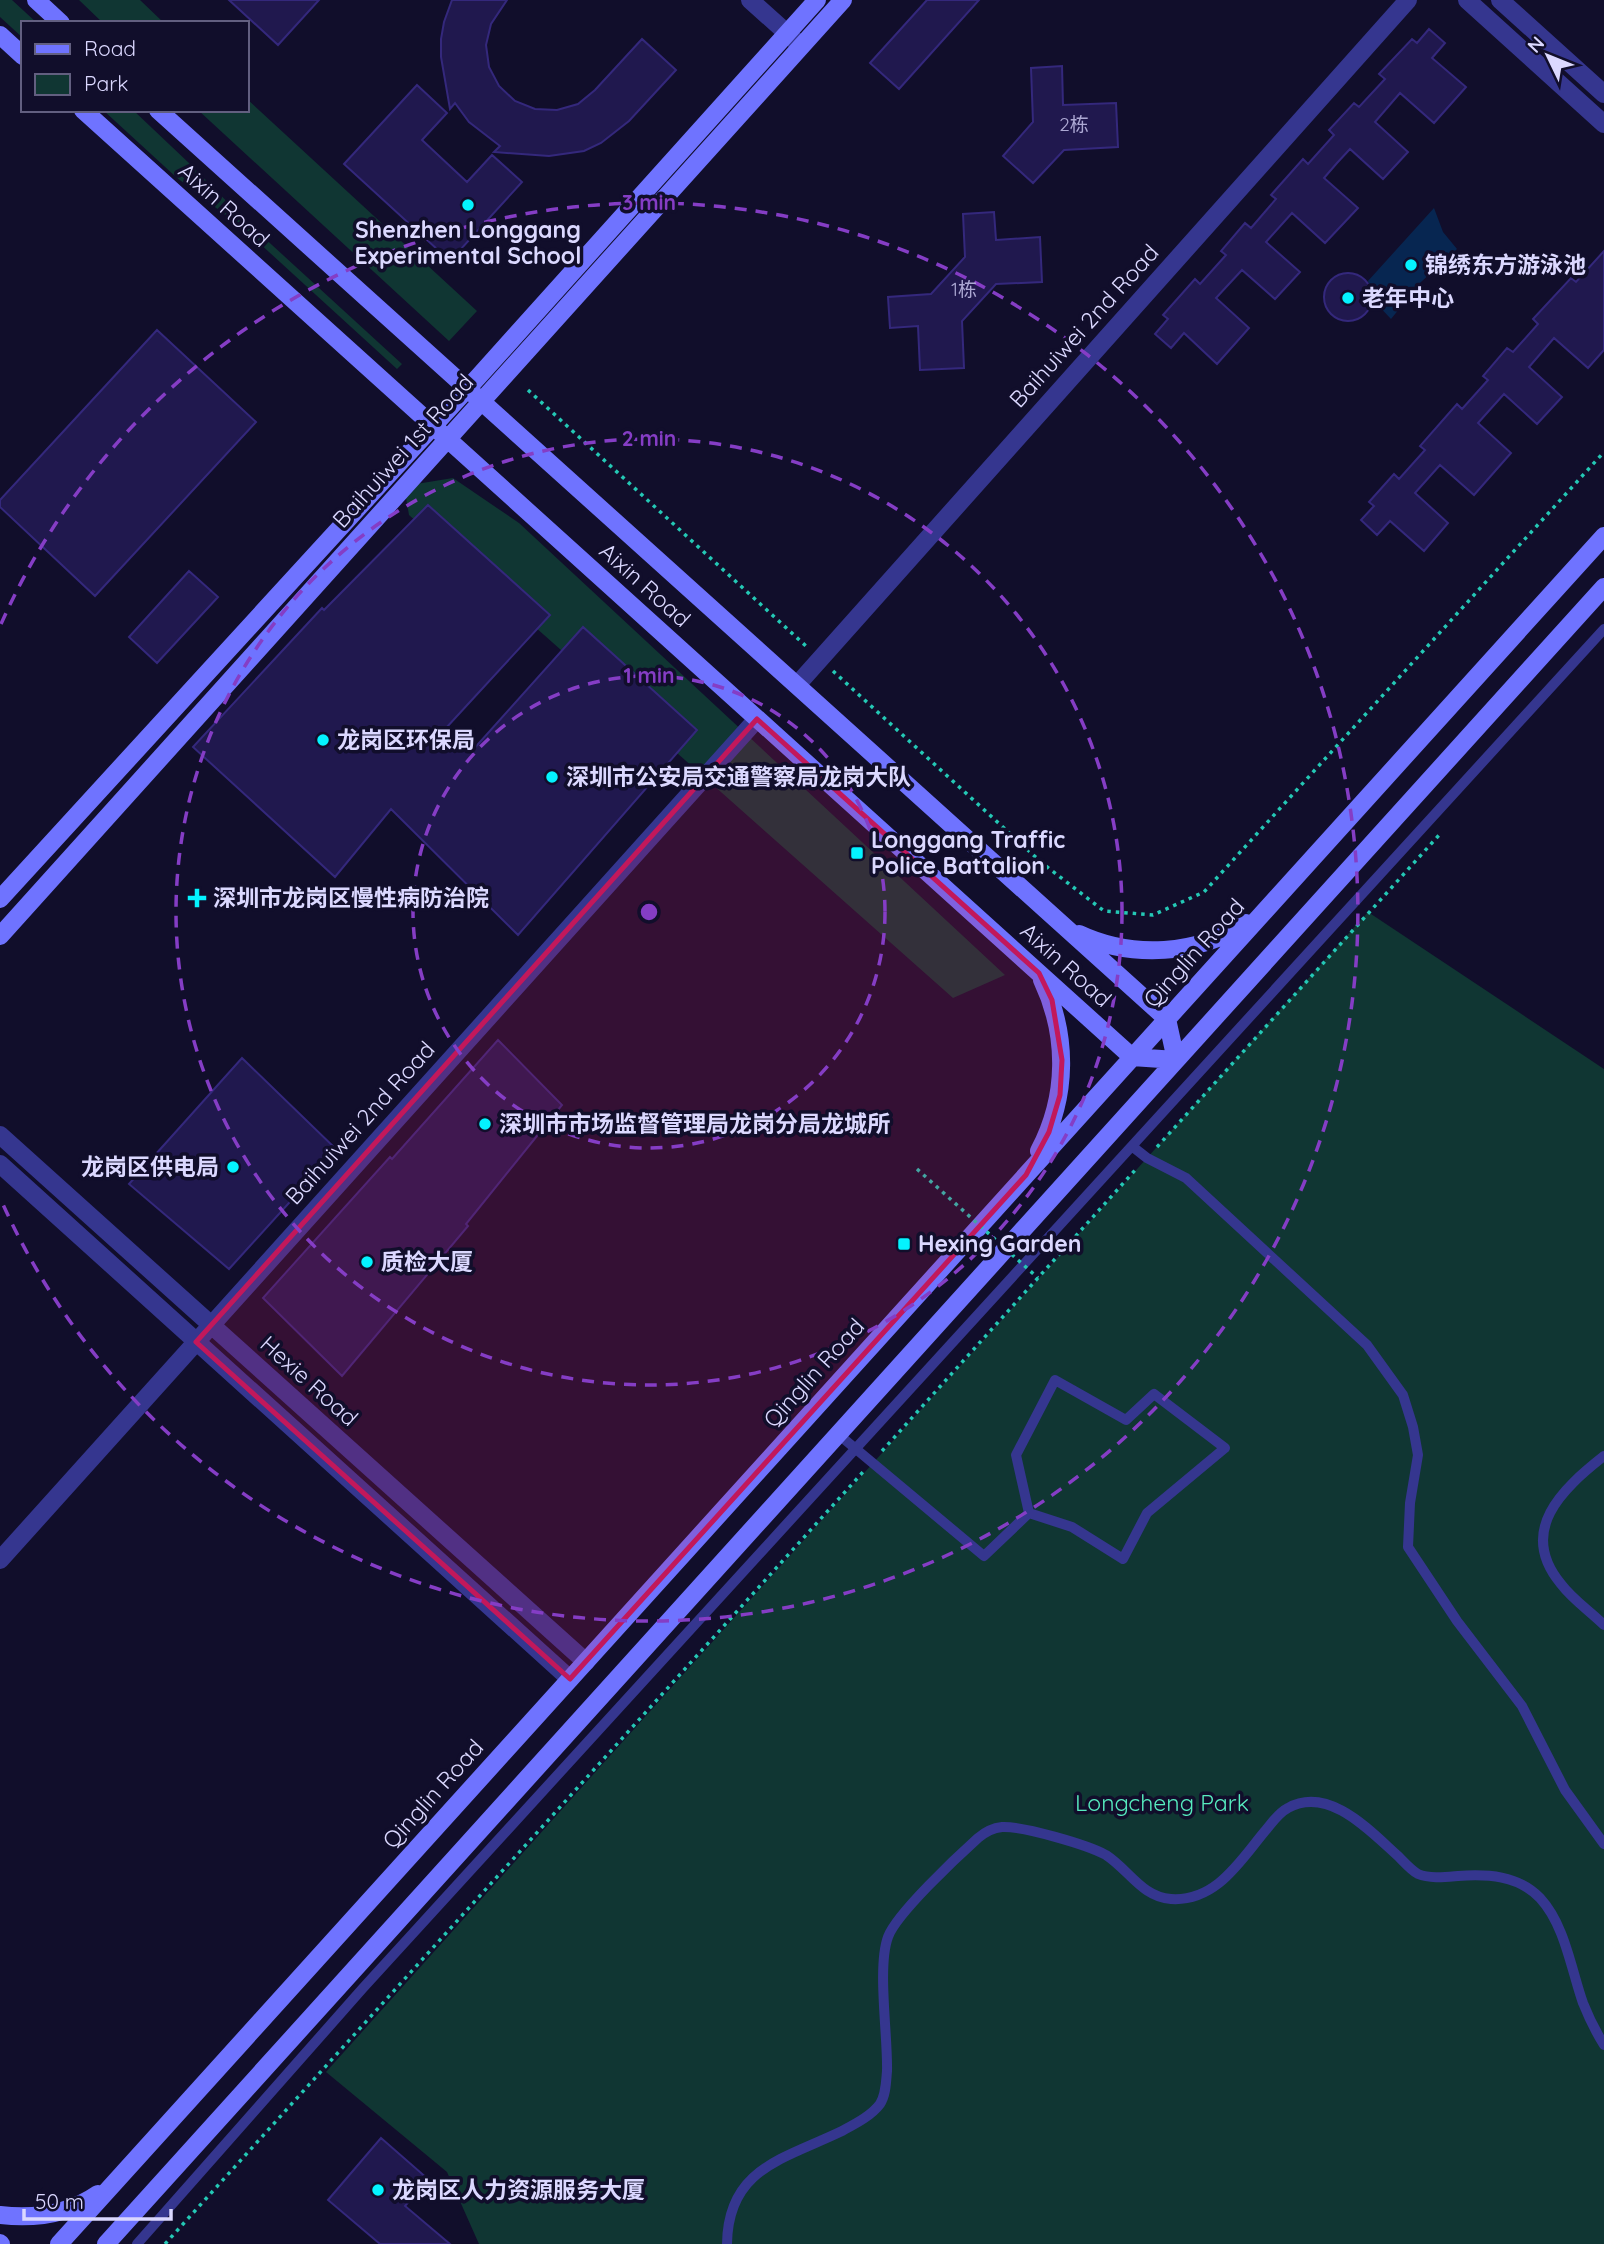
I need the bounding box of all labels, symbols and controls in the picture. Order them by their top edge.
legend [21,21,248,112]
north arrow [1513,21,1583,91]
text: N [1522,31,1549,58]
text: Road [84,35,136,61]
text: Park [84,70,128,96]
house number: 2栋 [1059,112,1089,136]
street label: Aixin Road [173,156,276,253]
text: 3 min [622,189,676,215]
marker: Shenzhen Longgang Experimental School [460,197,476,213]
place label: Shenzhen Longgang Experimental School [355,215,581,270]
street label: Baihuiwei 2nd Road [1003,238,1165,413]
place label: 锦绣东方游泳池 [1425,250,1586,279]
marker: 锦绣东方游泳池 [1403,257,1419,273]
house number: 1栋 [951,277,977,301]
place label: 老年中心 [1362,283,1454,312]
marker: 老年中心 [1340,290,1356,306]
street label: Baihuiwei 1st Road [326,368,479,534]
text: 2 min [622,425,676,451]
street label: Aixin Road [594,536,697,633]
text: 1 min [624,662,674,688]
place label: 龙岗区环保局 [337,725,475,754]
marker: 龙岗区环保局 [315,732,331,748]
place label: 深圳市公安局交通警察局龙岗大队 [566,762,911,791]
marker: 深圳市公安局交通警察局龙岗大队 [544,769,560,785]
place label: Longgang Traffic Police Battalion [871,825,1065,880]
marker: Longgang Traffic Police Battalion [849,845,865,861]
place label: 深圳市龙岗区慢性病防治院 [213,883,489,912]
marker: 深圳市龙岗区慢性病防治院 [187,888,207,908]
street label: Qinglin Road [1137,892,1250,1013]
centre of rings [637,900,661,924]
street label: Aixin Road [1015,916,1118,1013]
street label: Baihuiwei 2nd Road [279,1035,441,1210]
place label: 深圳市市场监督管理局龙岗分局龙城所 [499,1109,890,1138]
marker: 深圳市市场监督管理局龙岗分局龙城所 [477,1116,493,1132]
place label: 龙岗区供电局 [81,1152,219,1181]
marker: 龙岗区供电局 [225,1159,241,1175]
place label: Hexing Garden [918,1229,1082,1258]
marker: Hexing Garden [896,1236,912,1252]
place label: 质检大厦 [381,1247,473,1276]
marker: 质检大厦 [359,1254,375,1270]
street label: Qinglin Road [757,1312,870,1433]
street label: Hexie Road [254,1329,364,1432]
street label: Qinglin Road [376,1733,489,1854]
park label: Longcheng Park [1075,1788,1249,1817]
place label: 龙岗区人力资源服务大厦 [392,2175,645,2204]
scale bar [24,2178,172,2222]
marker: 龙岗区人力资源服务大厦 [370,2182,386,2198]
text: 50 m [35,2188,84,2214]

